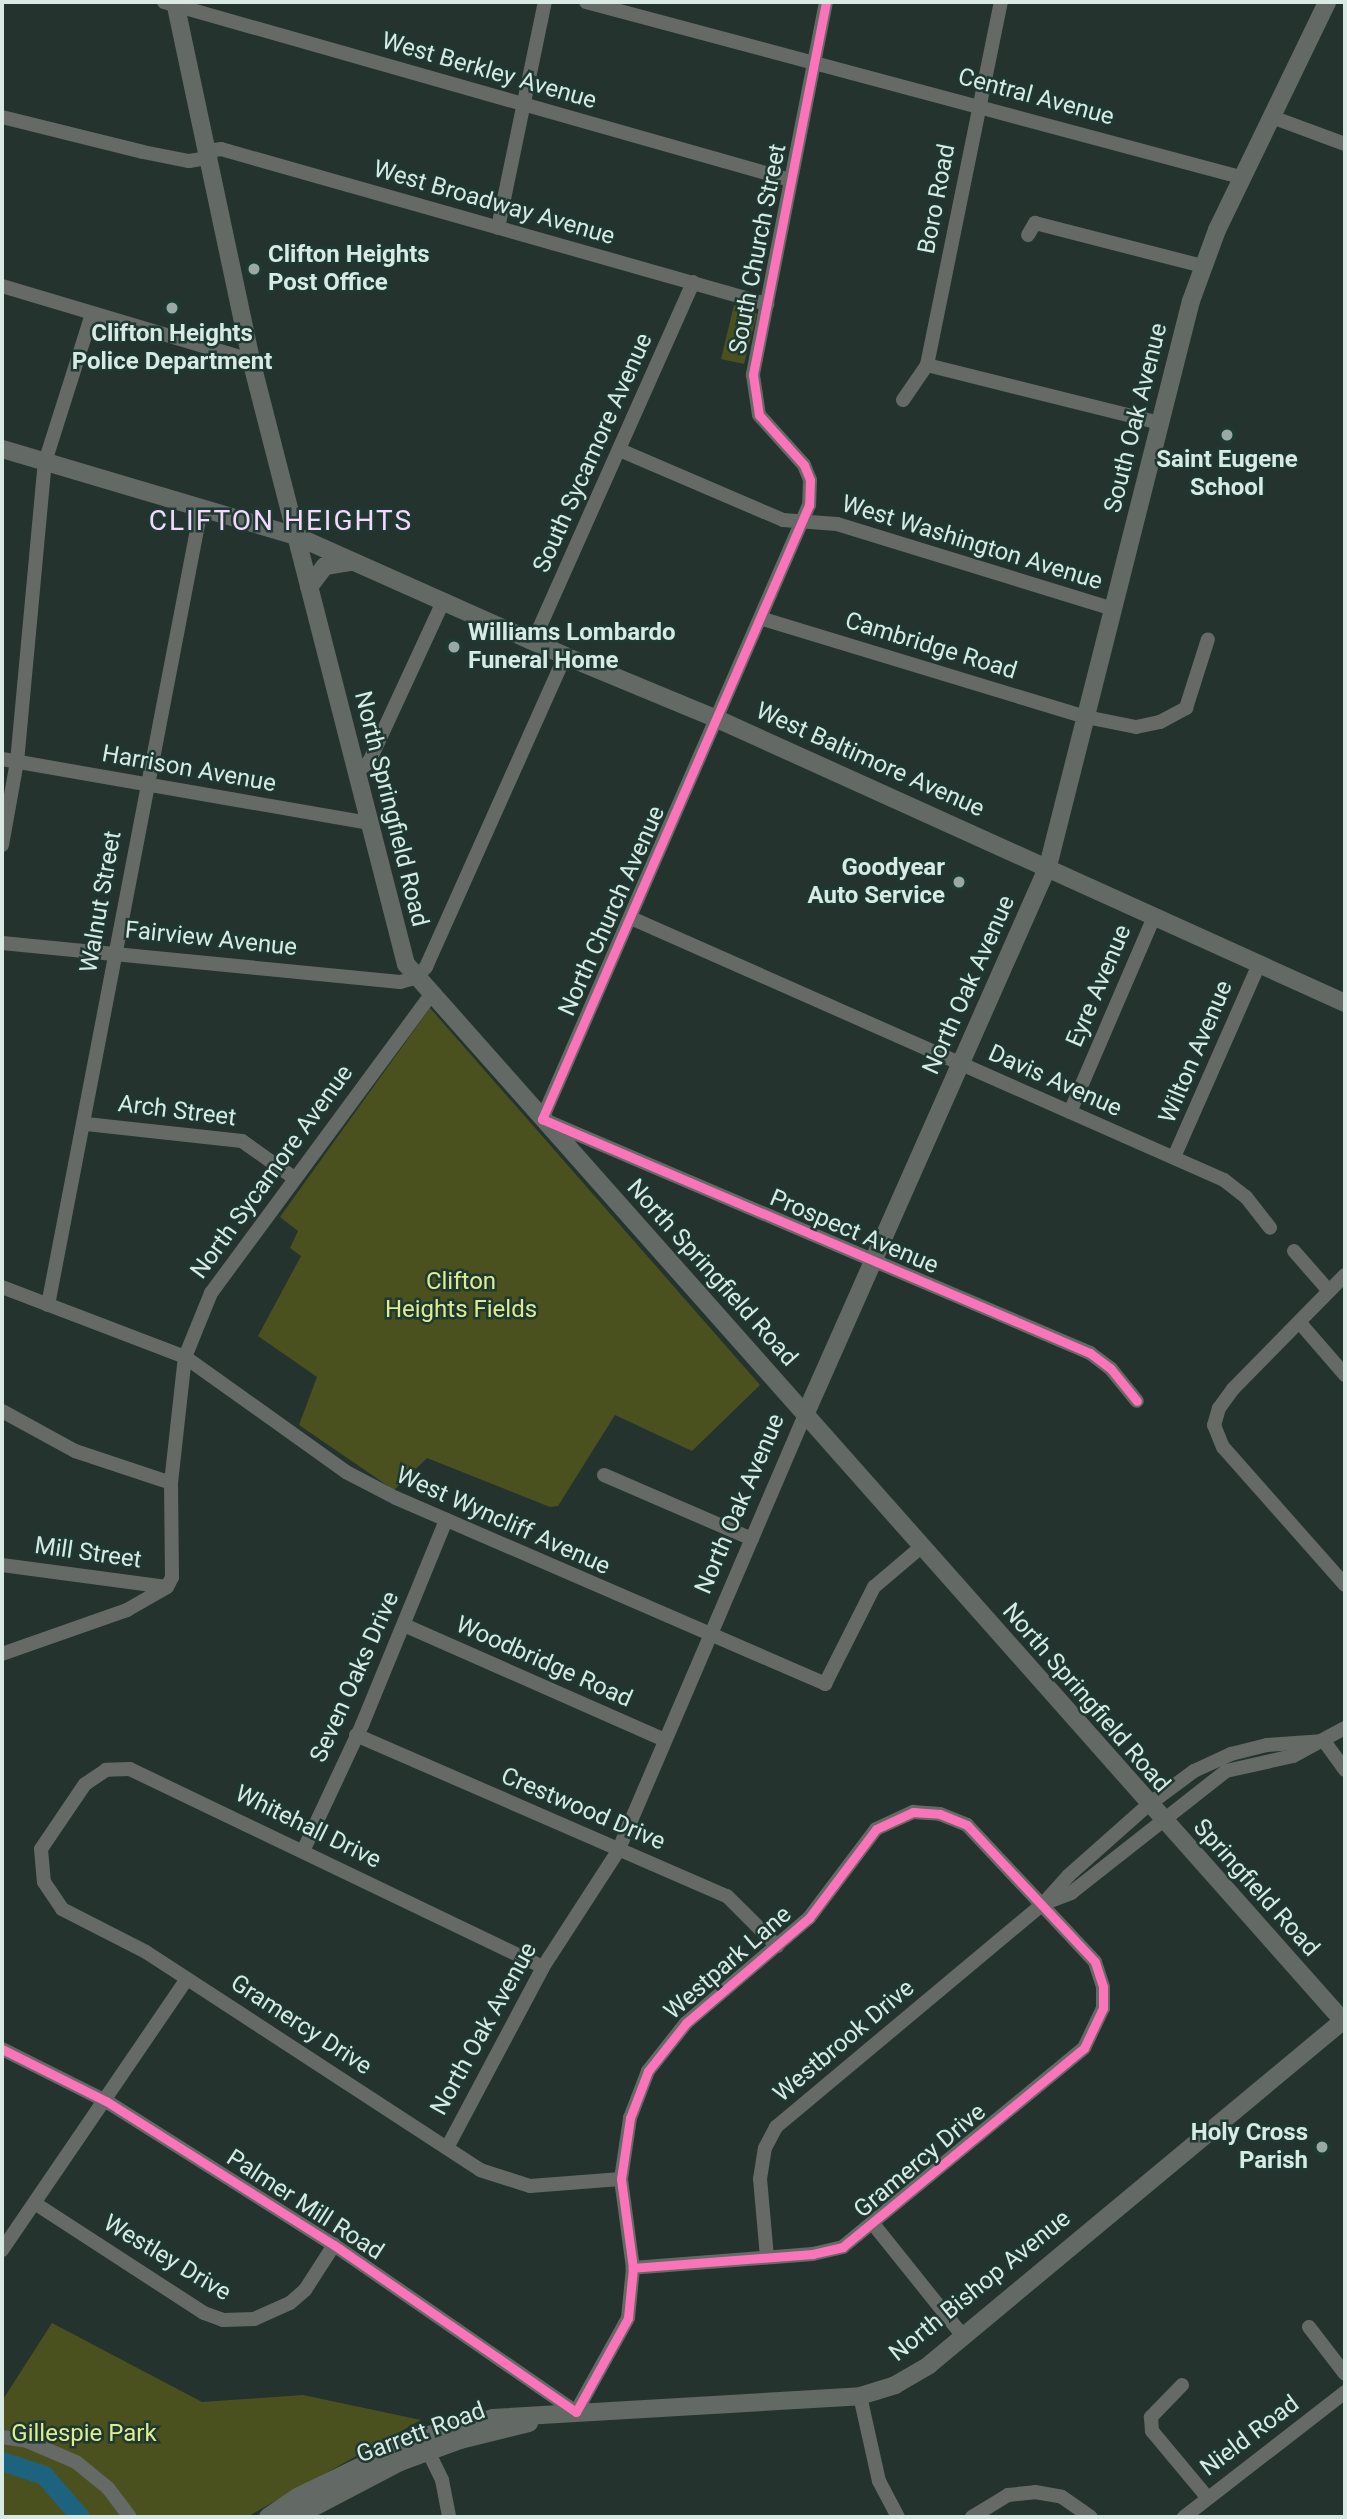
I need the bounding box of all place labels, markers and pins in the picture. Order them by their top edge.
place label: Clifton Heights Post Office [268,241,430,297]
marker: Clifton Heights Post Office [246,261,262,277]
marker: Clifton Heights Police Department [164,300,180,316]
place label: Clifton Heights Police Department [72,320,272,376]
marker: Saint Eugene School [1219,427,1235,443]
place label: Saint Eugene School [1156,446,1298,502]
place label: Williams Lombardo Funeral Home [468,619,676,675]
marker: Williams Lombardo Funeral Home [446,639,462,655]
place label: Goodyear Auto Service [808,854,945,910]
marker: Goodyear Auto Service [951,874,967,890]
place label: Holy Cross Parish [1191,2119,1308,2175]
marker: Holy Cross Parish [1314,2139,1330,2155]

